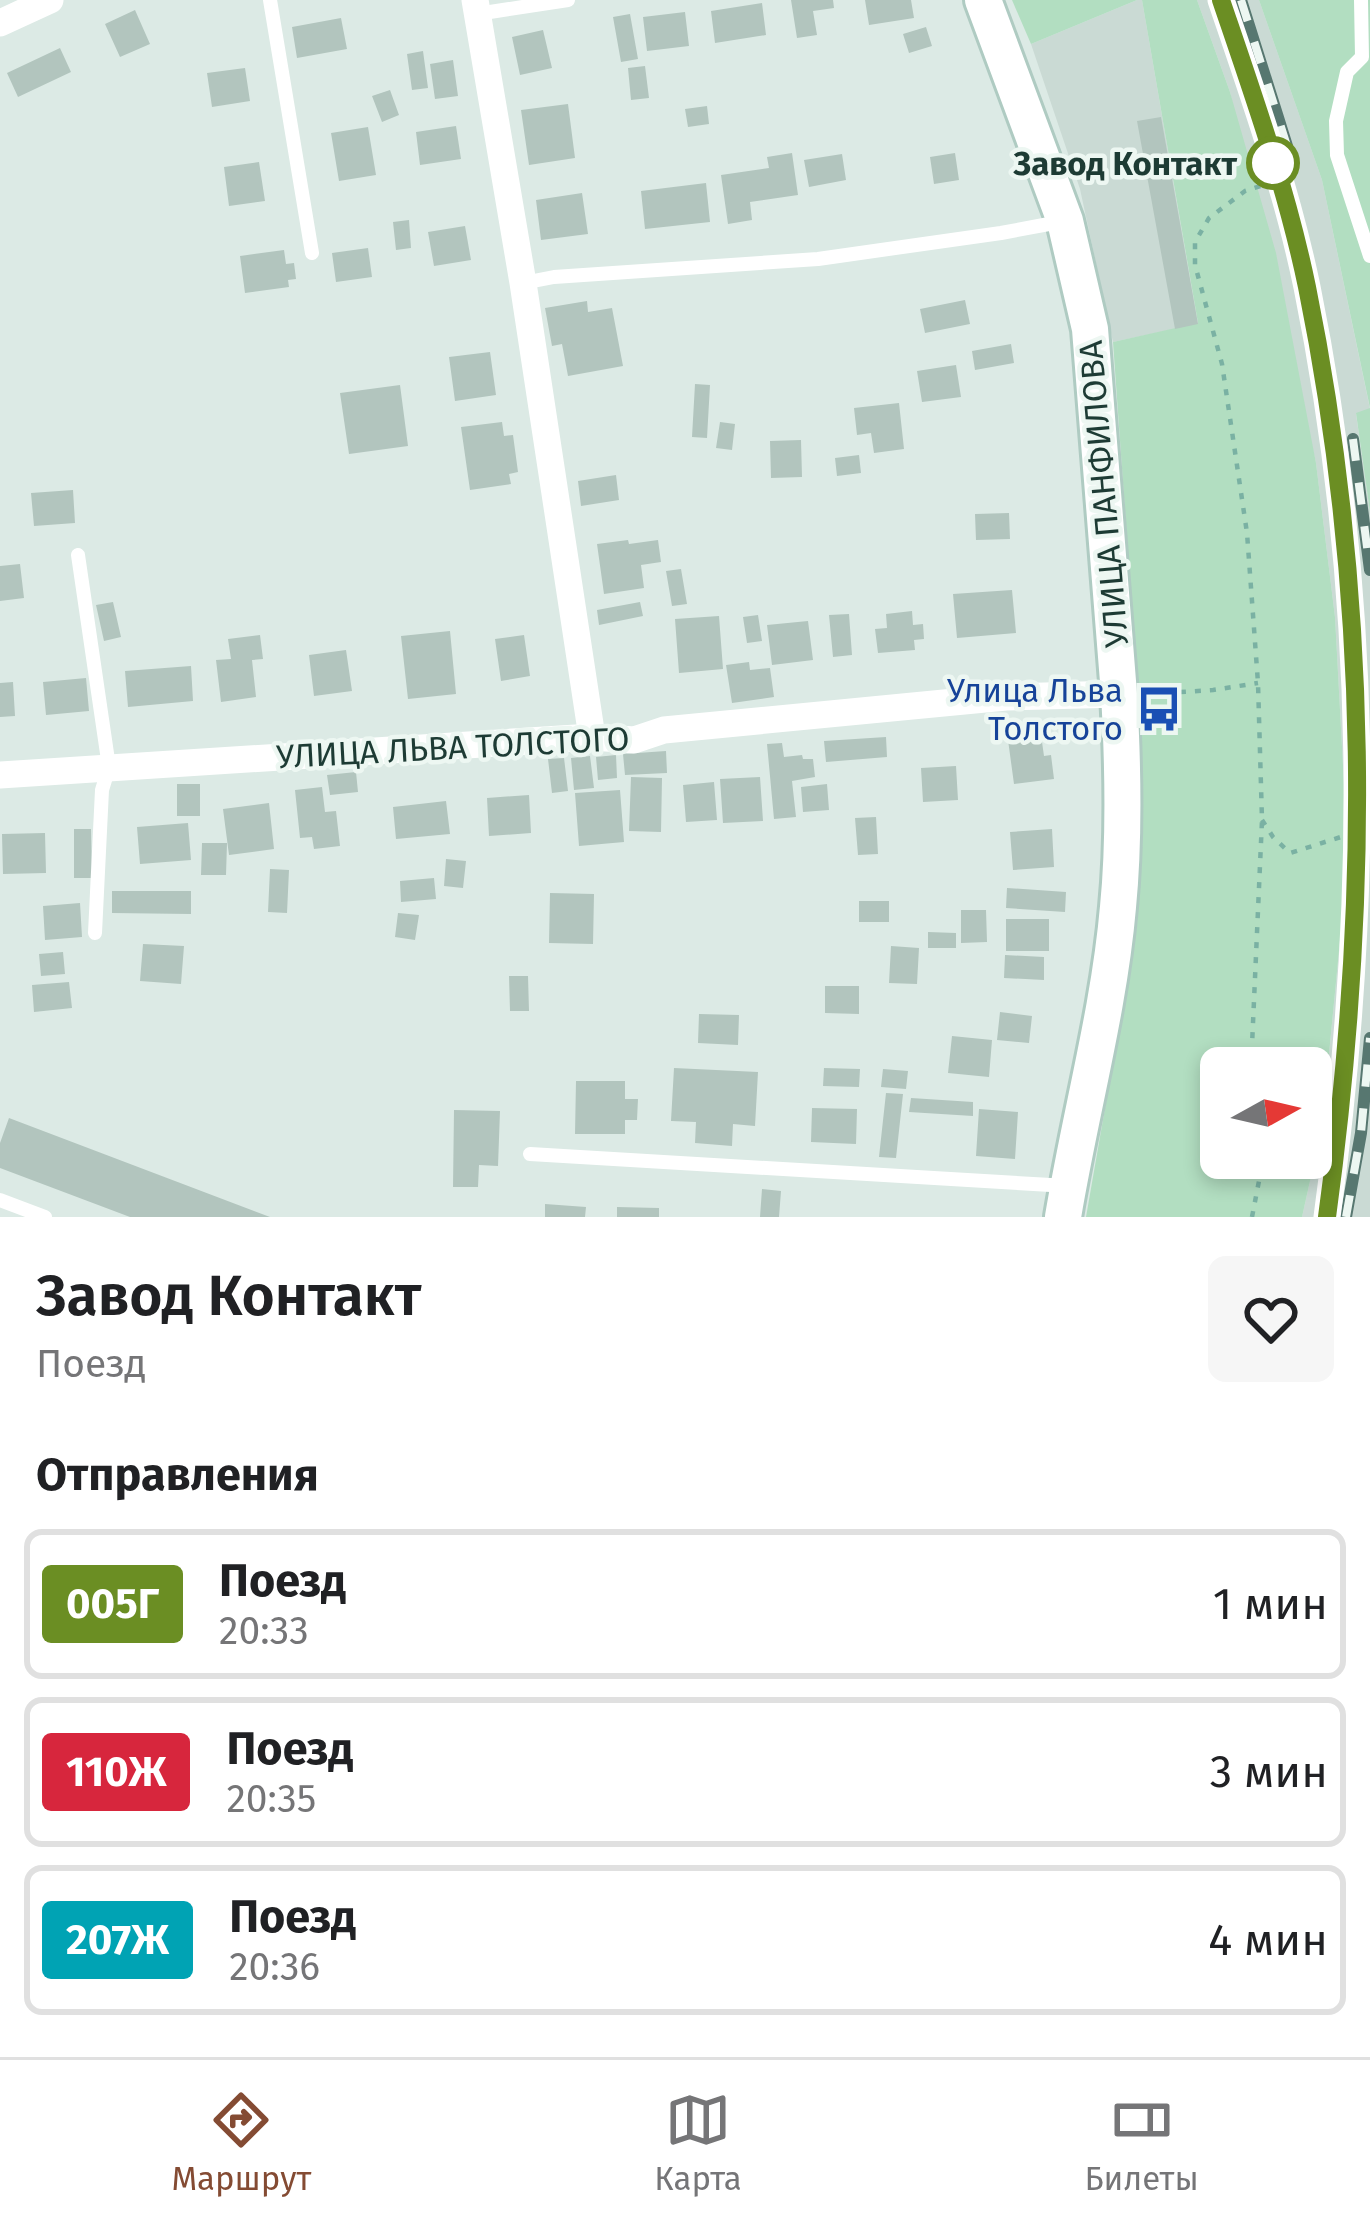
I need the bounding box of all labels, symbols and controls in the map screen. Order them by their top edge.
marker: Завод Контакт [1248,138,1298,188]
place label: Завод Контакт [1012,144,1237,184]
street label: УЛИЦА ПАНФИЛОВА [1071,339,1137,649]
place label: Улица Льва Толстого [947,671,1123,749]
bus stop icon: Улица Льва Толстого [1134,684,1184,734]
street label: УЛИЦА ЛЬВА ТОЛСТОГО [275,719,631,777]
north arrow [1200,1047,1332,1179]
map controls [1200,1047,1332,1179]
button: heart [1208,1256,1334,1382]
text: Завод Контакт [36,1262,421,1330]
text: Поезд [36,1341,146,1387]
text: Отправления [36,1448,319,1502]
text: Поезд [219,1554,346,1608]
text: 1 мин [1213,1577,1328,1631]
text: 005Г [66,1579,159,1629]
text: 20:33 [219,1608,309,1654]
text: Поезд [226,1722,353,1776]
text: 3 мин [1210,1745,1328,1799]
text: 110Ж [66,1747,166,1797]
text: 20:35 [226,1776,316,1822]
text: Поезд [229,1890,356,1944]
text: 4 мин [1208,1913,1328,1967]
text: 207Ж [66,1915,169,1965]
text: 20:36 [229,1944,320,1990]
tab: Маршрут [171,2087,311,2199]
tab: Карта [654,2087,742,2199]
tab: Билеты [1084,2087,1199,2199]

